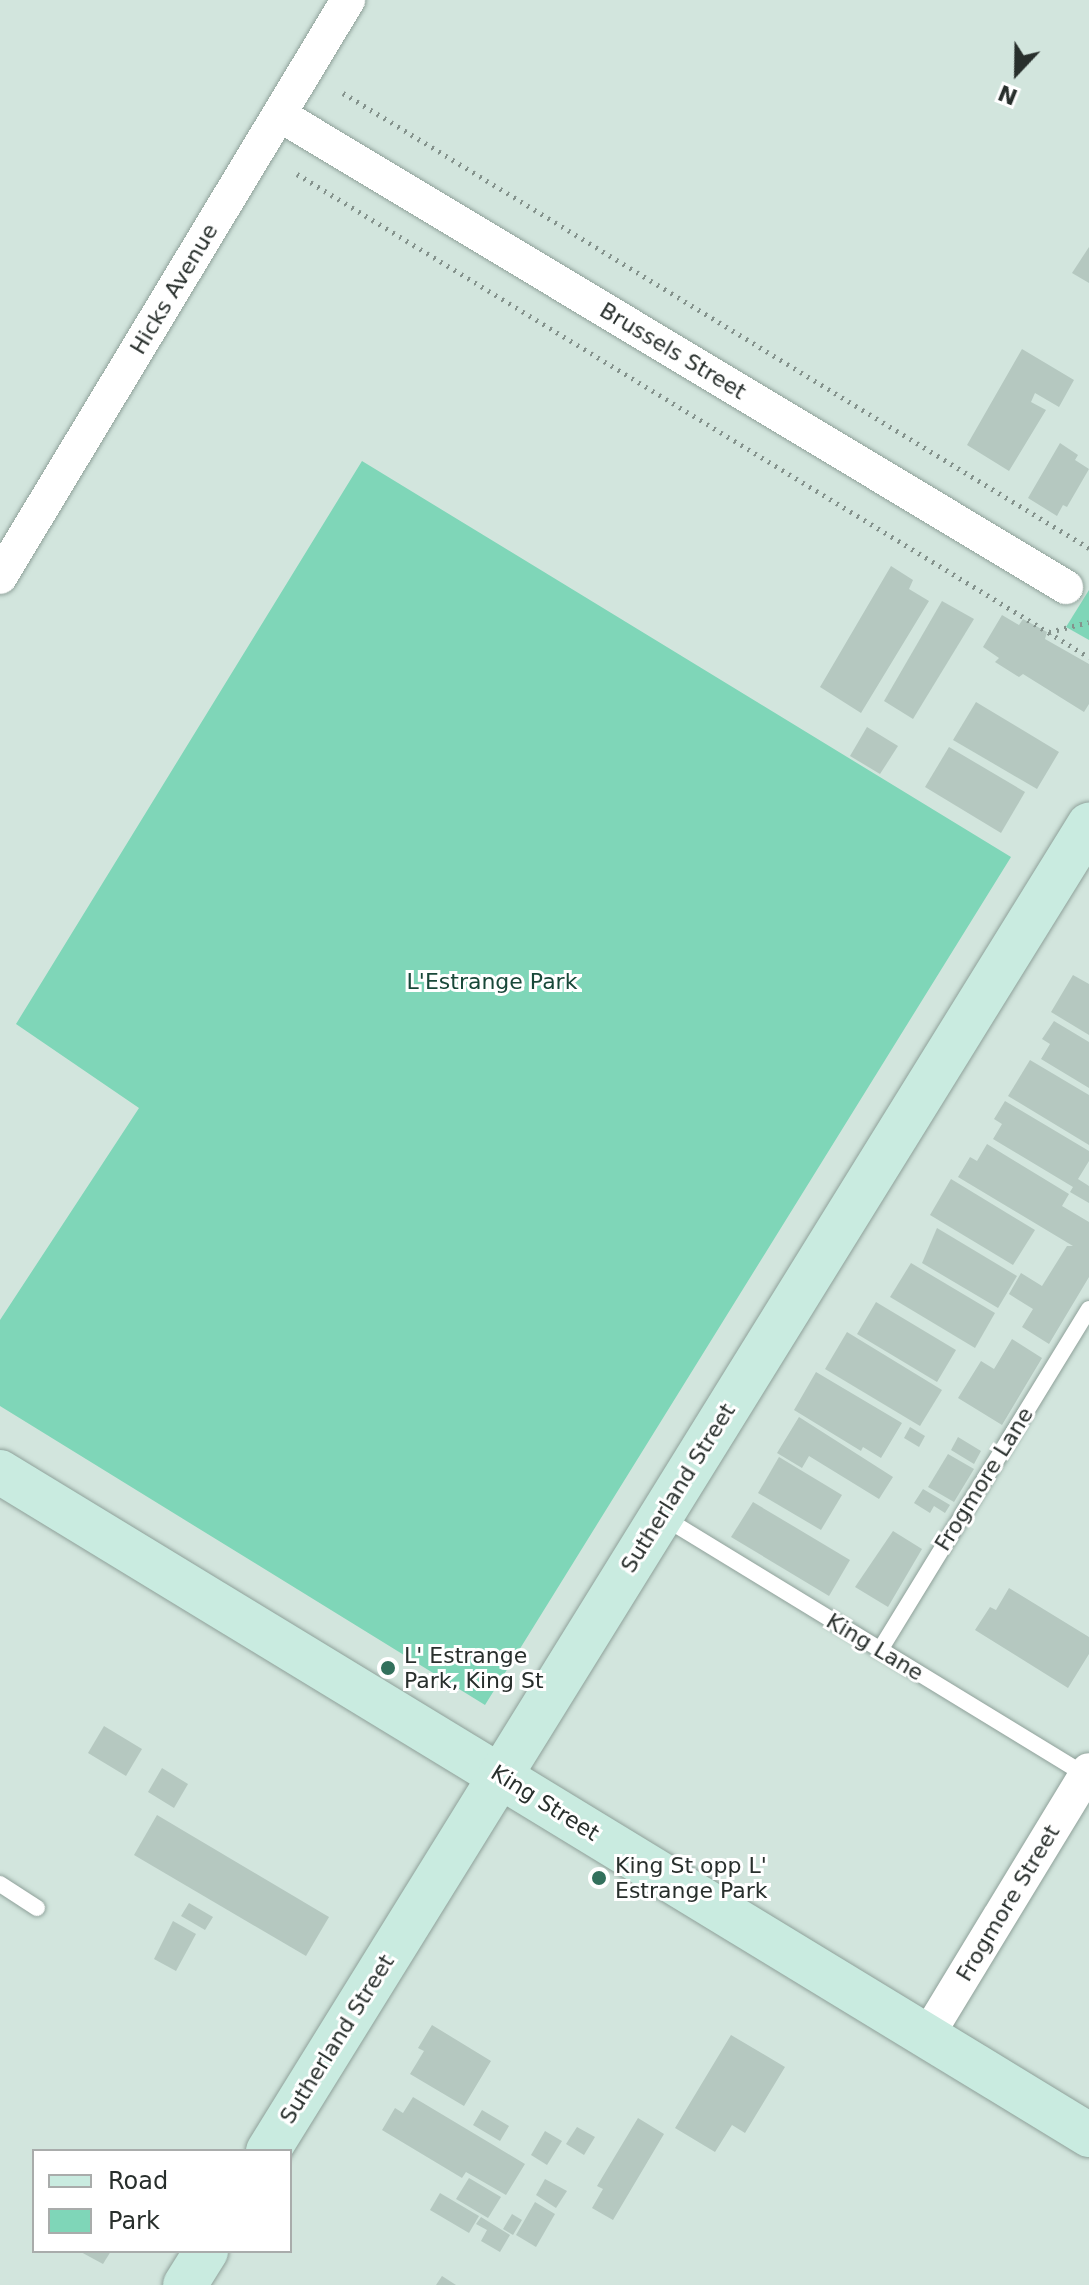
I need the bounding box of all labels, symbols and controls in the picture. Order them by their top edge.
north arrow [977,32,1057,112]
text: N [995,80,1021,110]
street label: Hicks Avenue [125,219,223,359]
street label: Brussels Street [595,297,751,405]
park label: L'Estrange Park [407,969,577,995]
street label: Sutherland Street [615,1399,741,1577]
street label: Frogmore Lane [929,1402,1039,1556]
street label: King Lane [822,1608,928,1686]
place label: L' Estrange Park, King St [404,1642,544,1694]
marker: L' Estrange Park, King St [379,1659,397,1677]
street label: King Street [486,1759,604,1847]
street label: Frogmore Street [951,1820,1065,1986]
place label: King St opp L' Estrange Park [615,1852,767,1904]
marker: King St opp L' Estrange Park [590,1869,608,1887]
street label: Sutherland Street [274,1950,400,2128]
legend [32,2149,292,2253]
text: Road [108,2167,168,2195]
text: Park [108,2207,160,2235]

